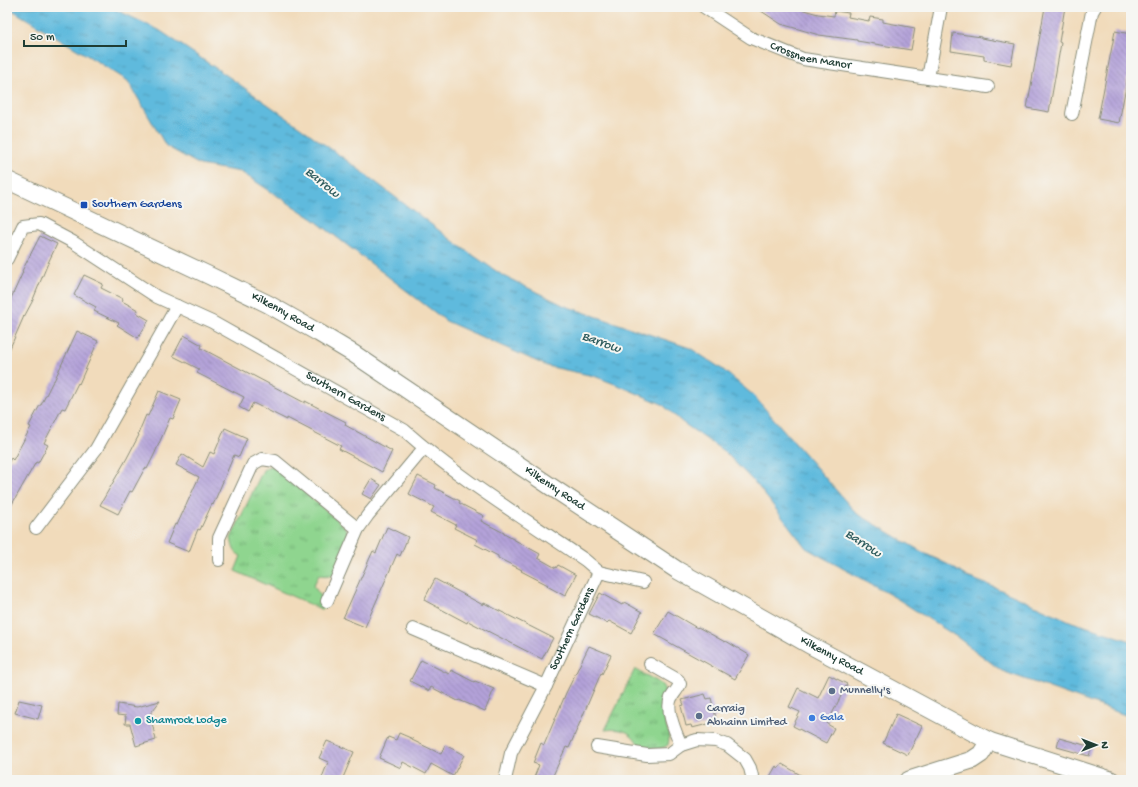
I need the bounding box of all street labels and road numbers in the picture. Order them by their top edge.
street label: Crossneen Manor [768,39,854,73]
street label: Kilkenny Road [249,290,317,336]
street label: Southern Gardens [303,369,388,425]
street label: Kilkenny Road [522,464,588,515]
street label: Southern Gardens [547,585,598,673]
street label: Kilkenny Road [797,634,866,680]

